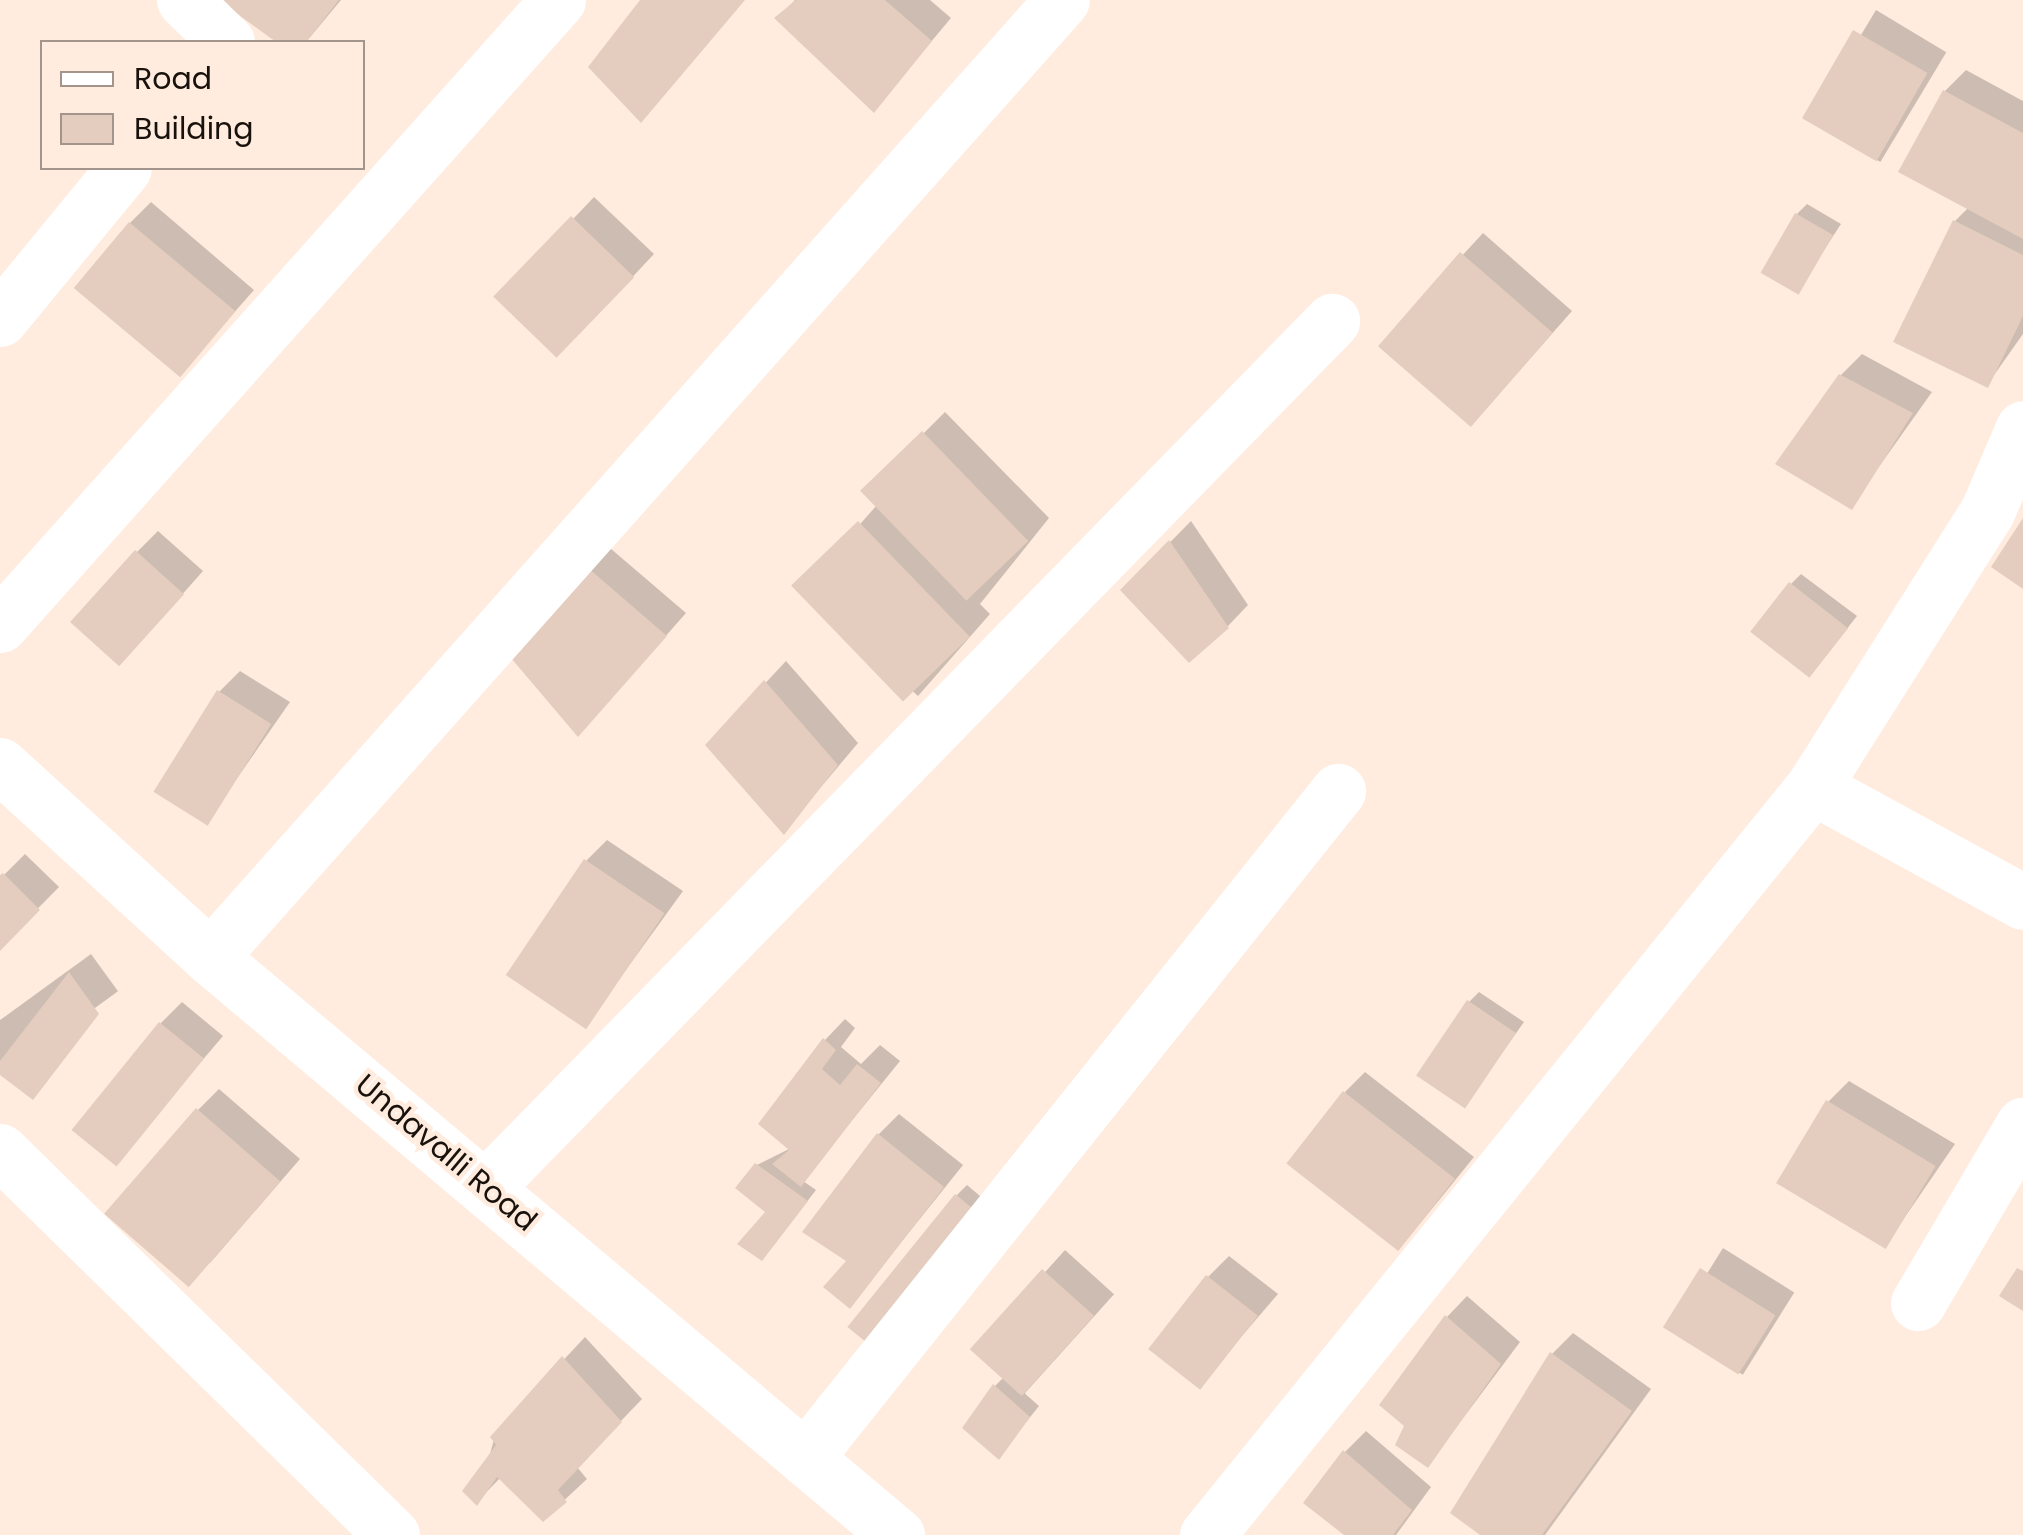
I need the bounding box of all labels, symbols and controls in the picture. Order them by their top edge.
legend [40,40,365,170]
text: Road [134,57,212,100]
text: Building [134,107,254,150]
street label: Undavalli Road [348,1067,544,1239]

